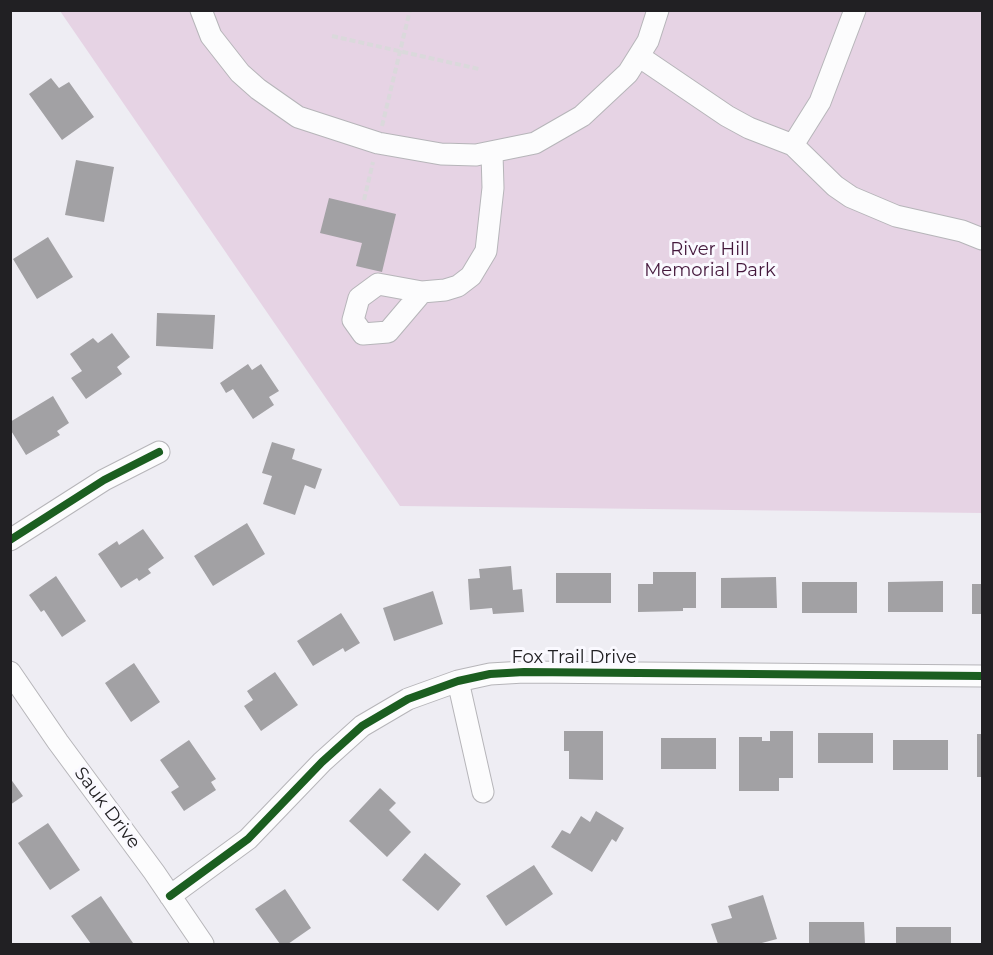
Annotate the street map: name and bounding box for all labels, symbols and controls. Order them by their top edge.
park label: River Hill Memorial Park [644,239,776,282]
street label: Fox Trail Drive [511,647,637,669]
street label: Sauk Drive [69,763,145,853]

